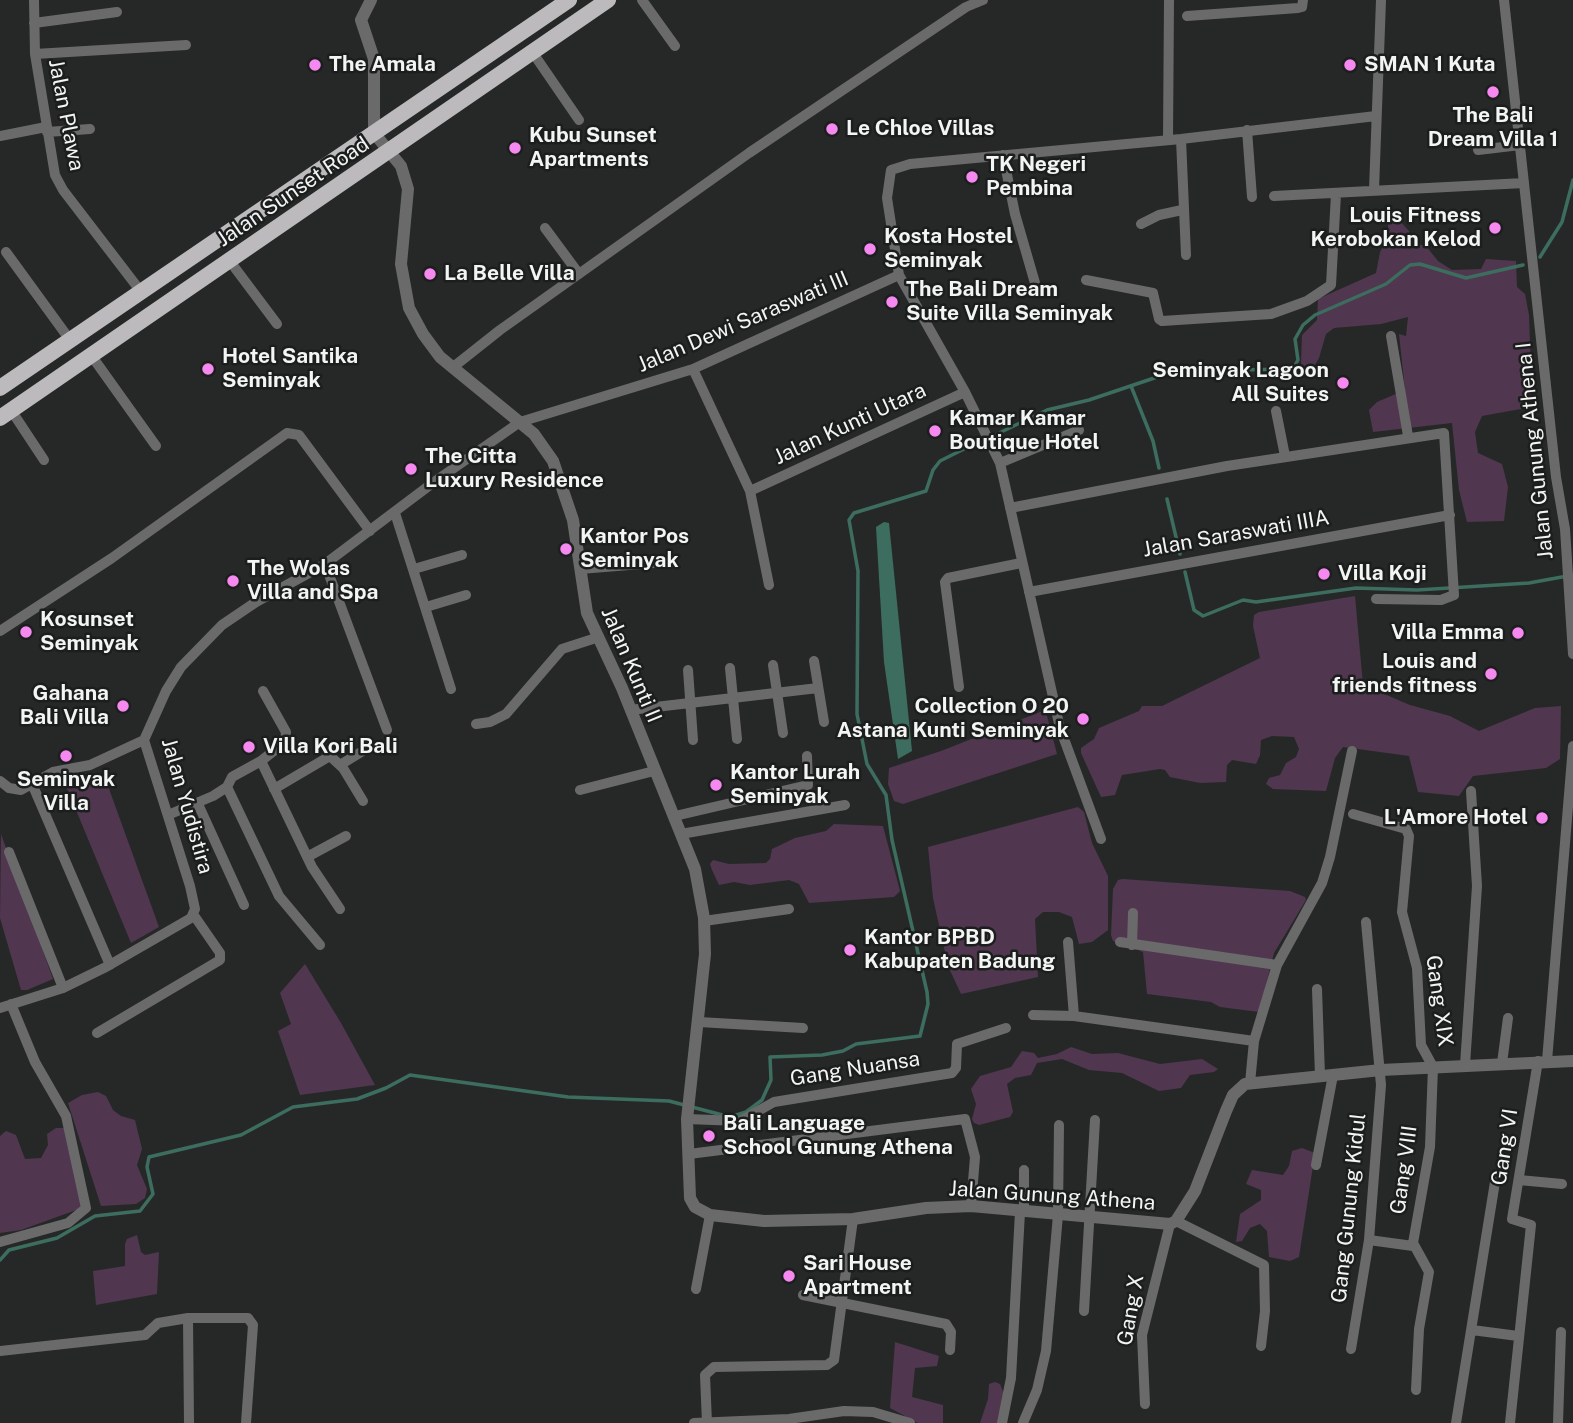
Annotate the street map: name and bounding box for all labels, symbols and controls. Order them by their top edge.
place label: The Amala [329,52,436,78]
place label: SMAN 1 Kuta [1364,52,1495,78]
street label: Jalan Plawa [43,57,89,173]
marker: The Amala [307,57,323,73]
marker: SMAN 1 Kuta [1342,57,1358,73]
marker: The Bali Dream Villa 1 [1485,84,1501,100]
place label: The Bali Dream Villa 1 [1428,103,1558,153]
place label: Le Chloe Villas [846,116,994,142]
marker: Le Chloe Villas [824,121,840,137]
place label: Kubu Sunset Apartments [529,123,657,173]
street label: Jalan Sunset Road [212,132,374,252]
marker: Kubu Sunset Apartments [507,140,523,156]
place label: TK Negeri Pembina [986,152,1086,202]
marker: TK Negeri Pembina [964,169,980,185]
place label: Louis Fitness Kerobokan Kelod [1310,203,1481,253]
marker: Louis Fitness Kerobokan Kelod [1487,220,1503,236]
place label: Kosta Hostel Seminyak [884,224,1013,274]
marker: Kosta Hostel Seminyak [862,241,878,257]
place label: La Belle Villa [444,261,575,287]
marker: La Belle Villa [422,266,438,282]
street label: Jalan Dewi Saraswati III [634,266,852,378]
place label: The Bali Dream Suite Villa Seminyak [906,277,1113,327]
marker: The Bali Dream Suite Villa Seminyak [884,294,900,310]
street label: Jalan Gunung Athena I [1511,341,1559,561]
place label: Hotel Santika Seminyak [222,344,358,394]
place label: Seminyak Lagoon All Suites [1152,358,1329,408]
marker: Hotel Santika Seminyak [200,361,216,377]
marker: Seminyak Lagoon All Suites [1335,375,1351,391]
street label: Jalan Kunti Utara [770,378,930,470]
place label: Kamar Kamar Boutique Hotel [949,406,1099,456]
marker: Kamar Kamar Boutique Hotel [927,423,943,439]
place label: The Citta Luxury Residence [425,444,604,494]
marker: The Citta Luxury Residence [403,461,419,477]
street label: Jalan Saraswati IIIA [1141,505,1331,563]
place label: Kantor Pos Seminyak [580,524,689,574]
marker: Kantor Pos Seminyak [558,541,574,557]
place label: The Wolas Villa and Spa [247,556,378,606]
place label: Villa Koji [1338,561,1427,587]
marker: Villa Koji [1316,566,1332,582]
marker: The Wolas Villa and Spa [225,573,241,589]
street label: Jalan Kunti II [595,604,667,726]
place label: Kosunset Seminyak [40,607,139,657]
place label: Villa Emma [1391,620,1504,646]
marker: Kosunset Seminyak [18,624,34,640]
marker: Villa Emma [1510,625,1526,641]
place label: Louis and friends fitness [1332,649,1477,699]
marker: Louis and friends fitness [1483,666,1499,682]
place label: Gahana Bali Villa [20,681,109,731]
place label: Collection O 20 Astana Kunti Seminyak [837,694,1069,744]
marker: Gahana Bali Villa [115,698,131,714]
marker: Collection O 20 Astana Kunti Seminyak [1075,711,1091,727]
place label: Villa Kori Bali [263,734,398,760]
street label: Jalan Yudistira [156,735,218,877]
marker: Villa Kori Bali [241,739,257,755]
marker: Seminyak Villa [58,748,74,764]
place label: Kantor Lurah Seminyak [730,760,860,810]
place label: Seminyak Villa [17,767,115,817]
marker: Kantor Lurah Seminyak [708,777,724,793]
place label: L'Amore Hotel [1384,805,1528,831]
marker: L'Amore Hotel [1534,810,1550,826]
place label: Kantor BPBD Kabupaten Badung [864,925,1055,975]
marker: Kantor BPBD Kabupaten Badung [842,942,858,958]
street label: Gang XIX [1420,954,1458,1048]
street label: Gang Nuansa [788,1046,922,1092]
street label: Gang VI [1487,1107,1523,1187]
place label: Bali Language School Gunung Athena [723,1111,953,1161]
street label: Gang Gunung Kidul [1327,1112,1371,1304]
street label: Gang VIII [1385,1124,1423,1216]
marker: Bali Language School Gunung Athena [701,1128,717,1144]
street label: Jalan Gunung Athena [948,1176,1156,1216]
place label: Sari House Apartment [803,1251,912,1301]
marker: Sari House Apartment [781,1268,797,1284]
street label: Gang X [1112,1272,1150,1348]

